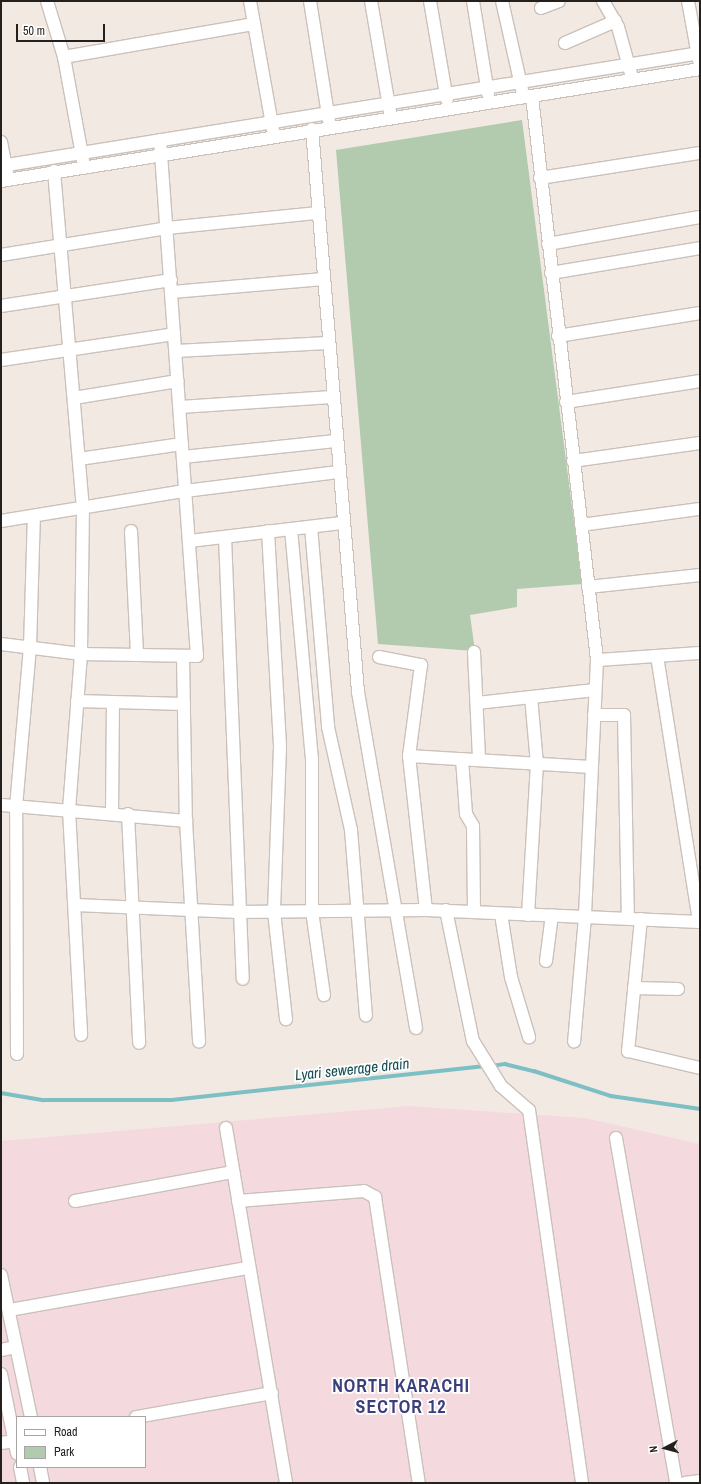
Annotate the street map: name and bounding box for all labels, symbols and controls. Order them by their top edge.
scale bar [18,16,107,42]
text: 50 m [23,23,45,39]
water label: Lyari sewerage drain [294,1054,410,1084]
district label: NORTH KARACHI SECTOR 12 [332,1376,470,1418]
legend [16,1416,146,1468]
text: Road [54,1424,78,1440]
north arrow [645,1428,685,1468]
text: Park [54,1444,74,1460]
text: N [646,1445,660,1453]

